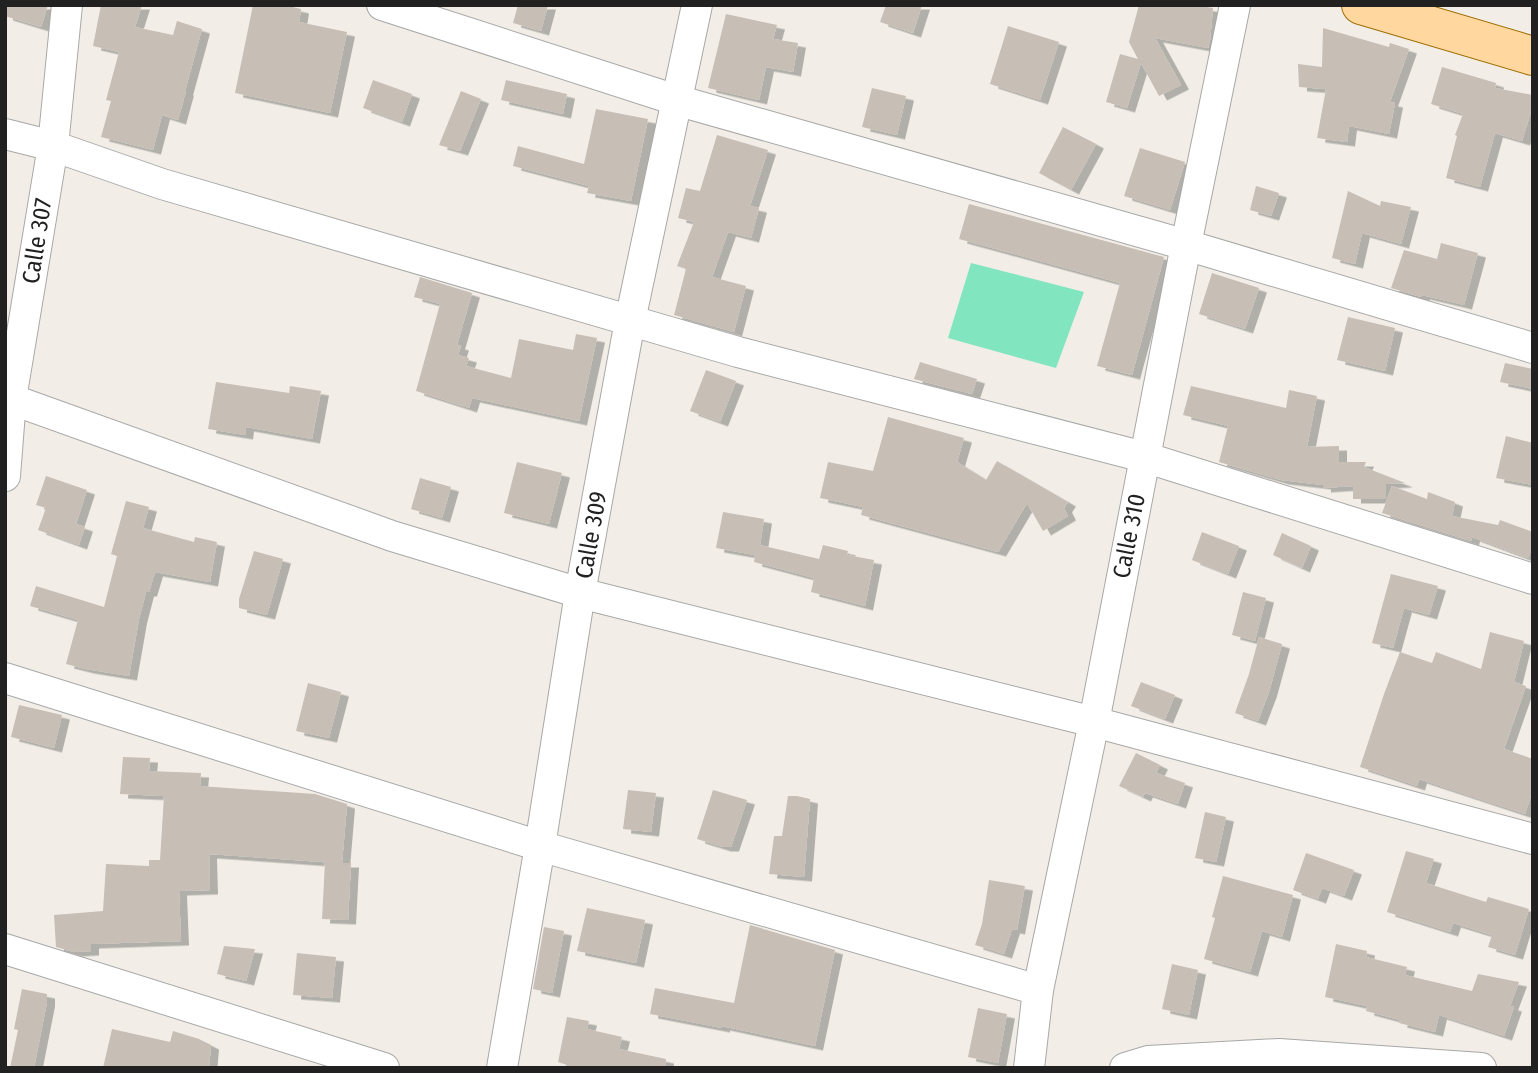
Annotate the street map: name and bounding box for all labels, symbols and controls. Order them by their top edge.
street label: Calle 307 [16,196,58,286]
street label: Calle 309 [570,489,612,581]
street label: Calle 310 [1107,491,1151,581]

